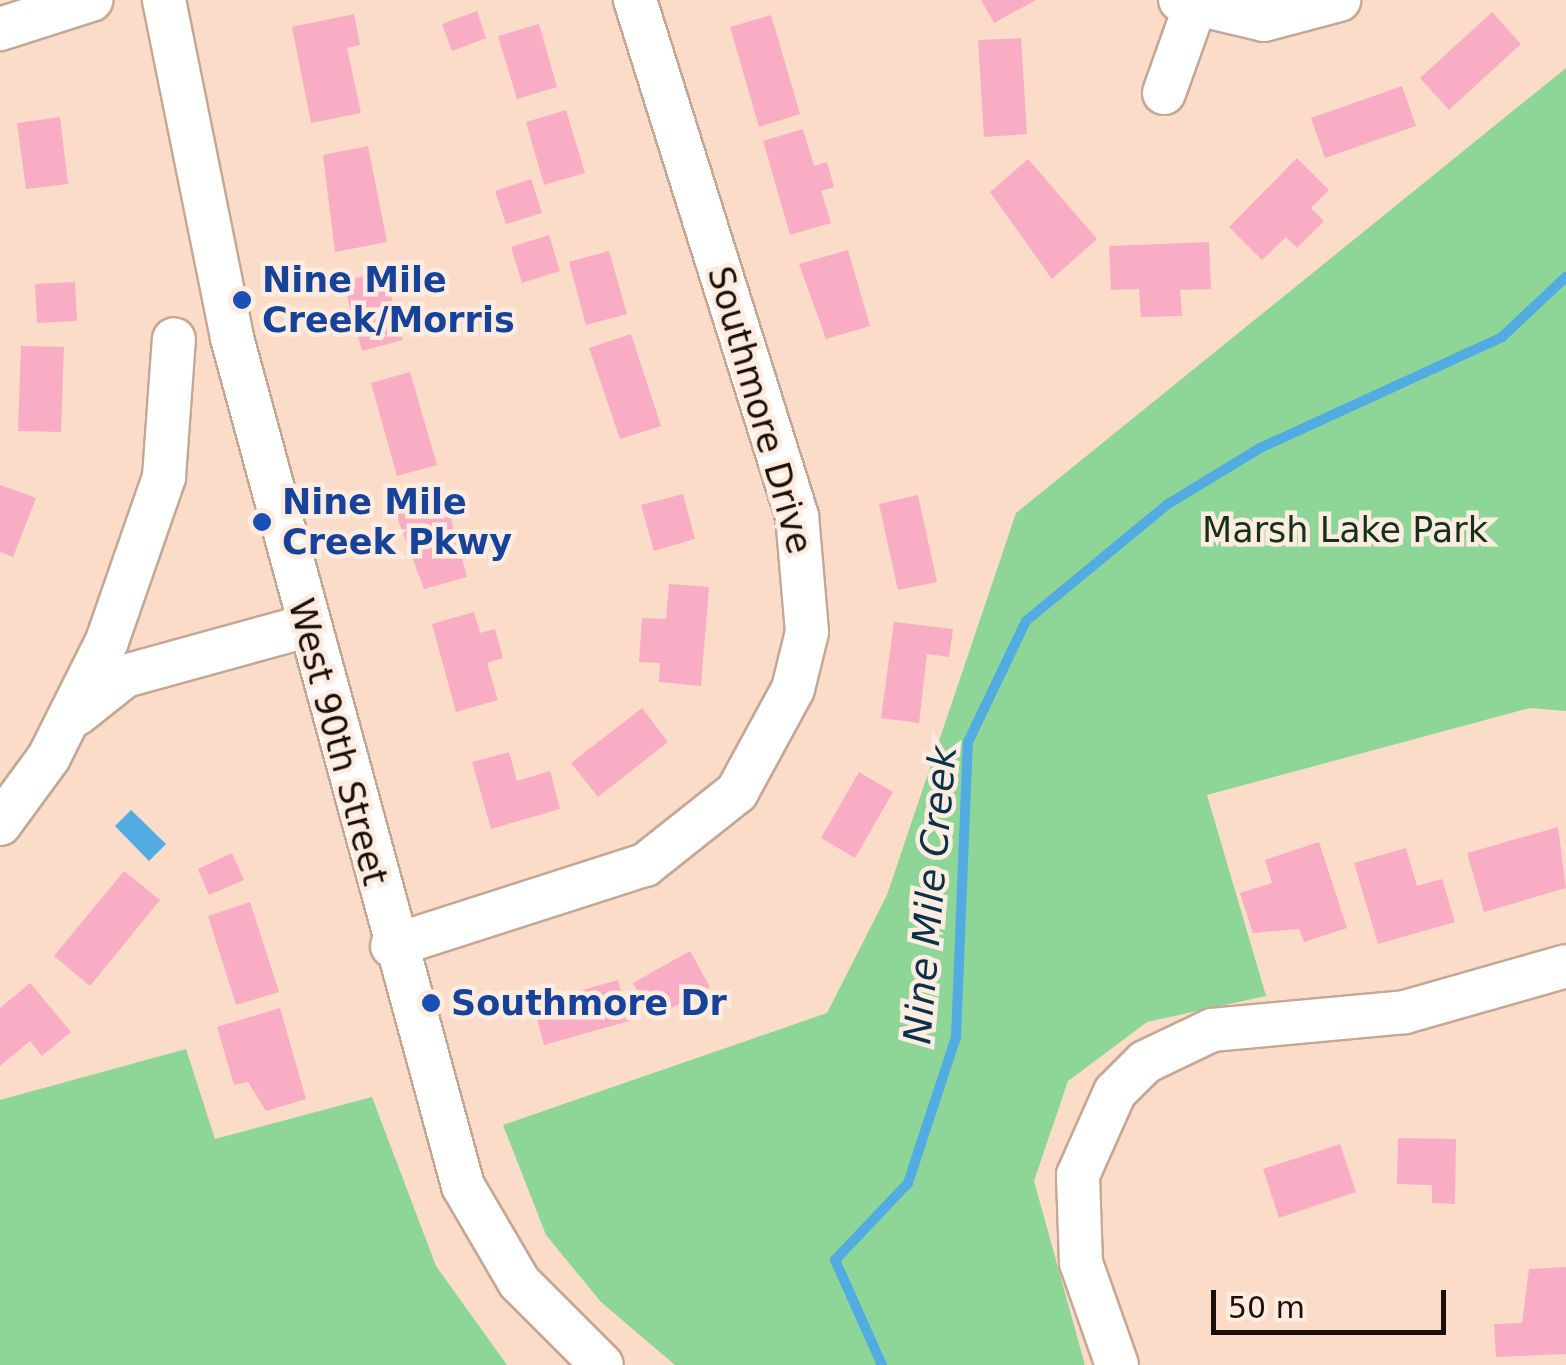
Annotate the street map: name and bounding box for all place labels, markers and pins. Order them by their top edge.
place label: Nine Mile Creek/Morris [262,259,515,341]
marker: Nine Mile Creek/Morris [231,289,253,311]
place label: Nine Mile Creek Pkwy [282,481,512,563]
marker: Nine Mile Creek Pkwy [251,511,273,533]
place label: Southmore Dr [451,982,727,1024]
marker: Southmore Dr [420,992,442,1014]

